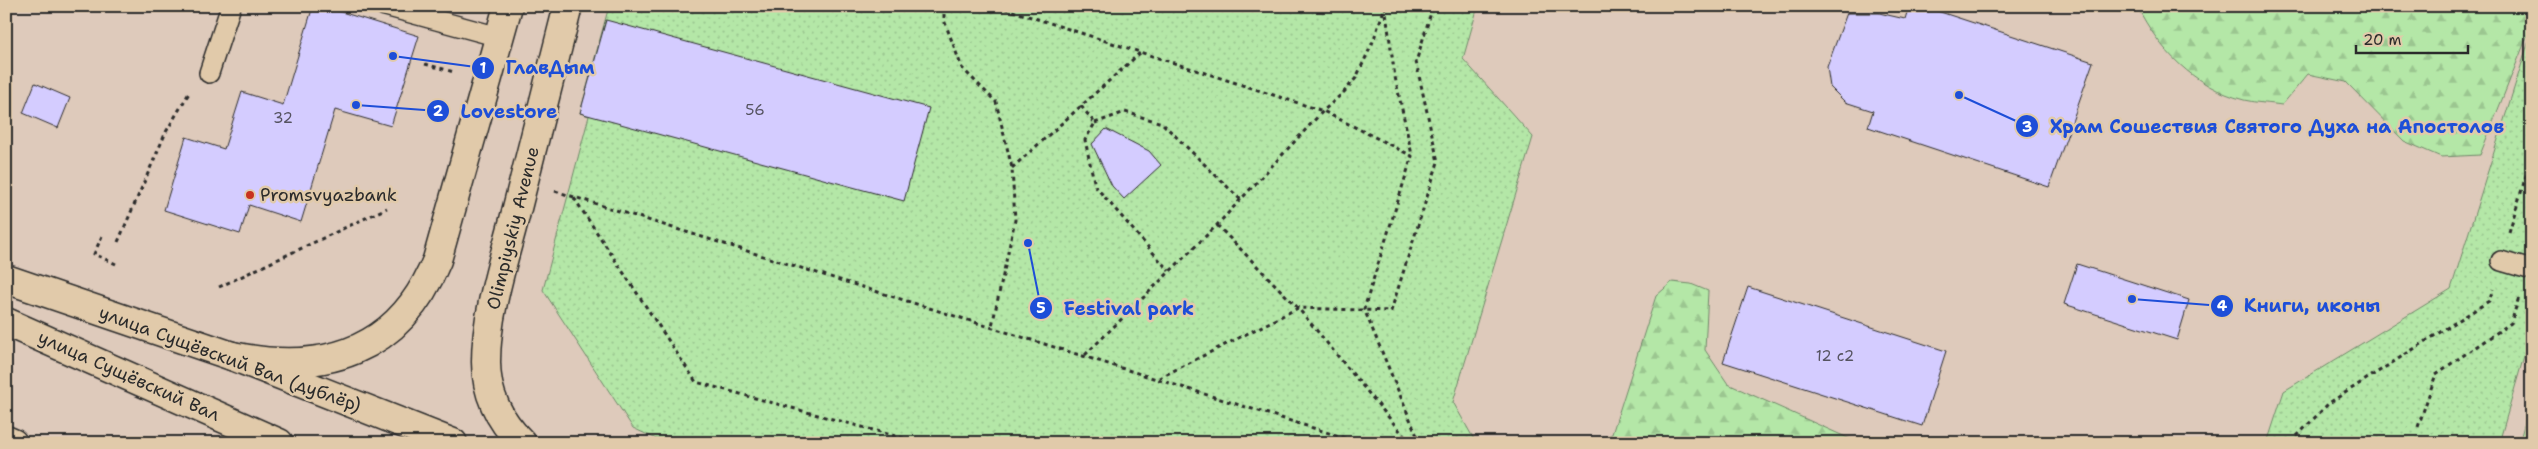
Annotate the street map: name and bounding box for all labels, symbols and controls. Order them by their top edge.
scale bar [2356,22,2468,54]
text: 20 m [2363,30,2402,50]
callout: ГлавДым [470,51,605,85]
text: ГлавДым [505,55,595,80]
text: 1 [480,58,487,78]
callout: Lovestore [425,94,567,128]
text: Lovestore [461,99,557,124]
house number: 56 [745,100,765,120]
text: 2 [433,101,444,121]
house number: 32 [273,108,293,128]
callout: Храм Сошествия Святого Духа на Апостолов [2015,109,2514,143]
text: Храм Сошествия Святого Духа на Апостолов [2050,114,2504,139]
text: 3 [2022,117,2032,137]
street label: Olimpiyskiy Avenue [481,144,545,312]
place label: Promsvyazbank [260,183,397,207]
marker: Promsvyazbank [244,189,256,201]
callout: Книги, иконы [2209,289,2391,323]
callout: Festival park [1028,291,1204,325]
text: Книги, иконы [2244,293,2380,318]
text: Festival park [1064,296,1194,321]
text: 4 [2217,296,2228,316]
text: 5 [1036,298,1046,318]
street label: улица Сущёвский Вал (дублёр) [96,301,364,417]
street label: улица Сущёвский Вал [35,326,223,426]
house number: 12 с2 [1816,346,1854,366]

